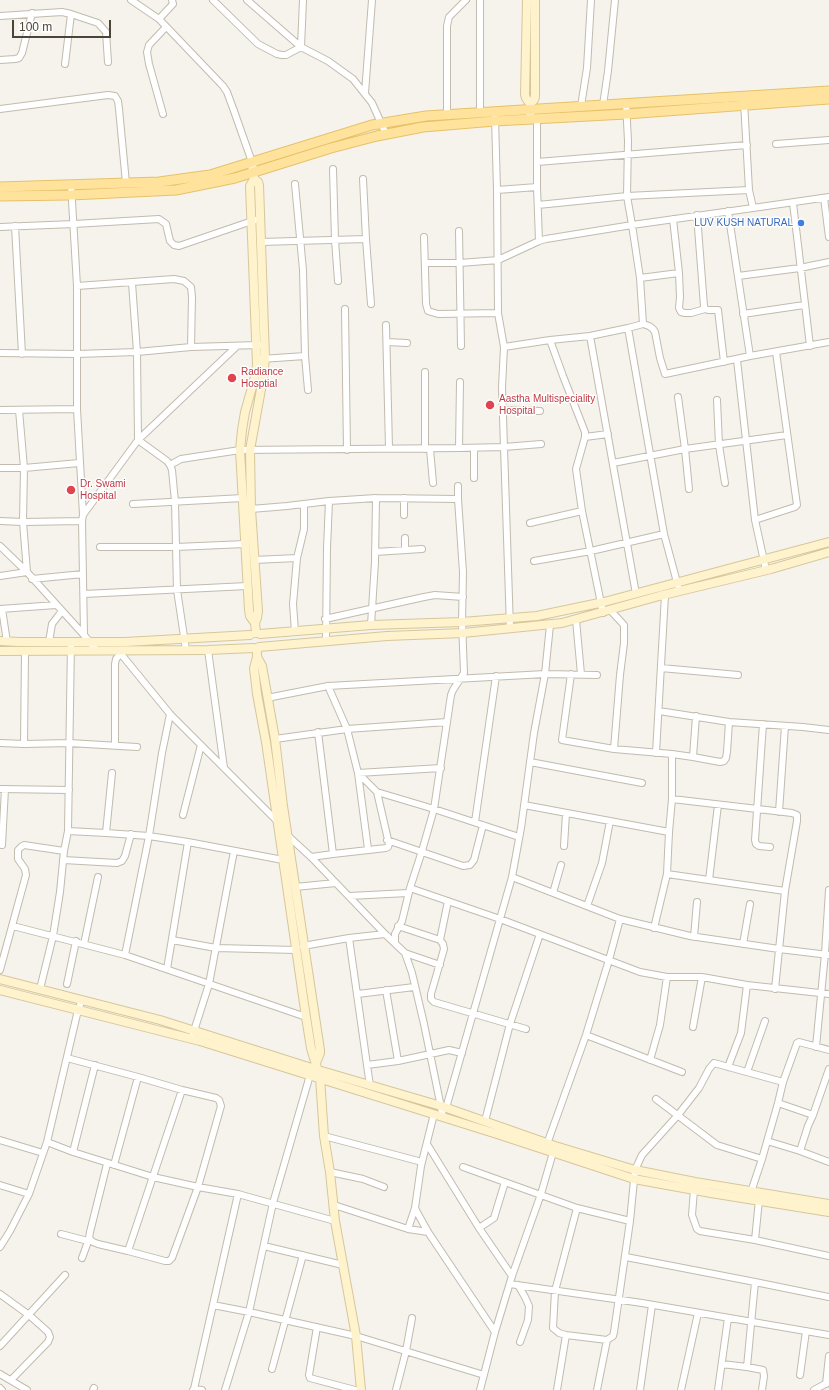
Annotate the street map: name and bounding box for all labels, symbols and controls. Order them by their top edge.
scale bar [14,12,113,38]
text: 100 m [19,20,52,34]
place label: LUV KUSH NATURAL [694,217,793,229]
marker: LUV KUSH NATURAL [796,218,806,228]
place label: Radiance Hosptial [241,366,283,390]
marker: Radiance Hosptial [226,372,238,384]
place label: Aastha Multispeciality Hospital [499,393,595,416]
marker: Aastha Multispeciality Hospital [484,399,496,411]
place label: Dr. Swami Hospital [80,478,126,502]
marker: Dr. Swami Hospital [65,484,77,496]

